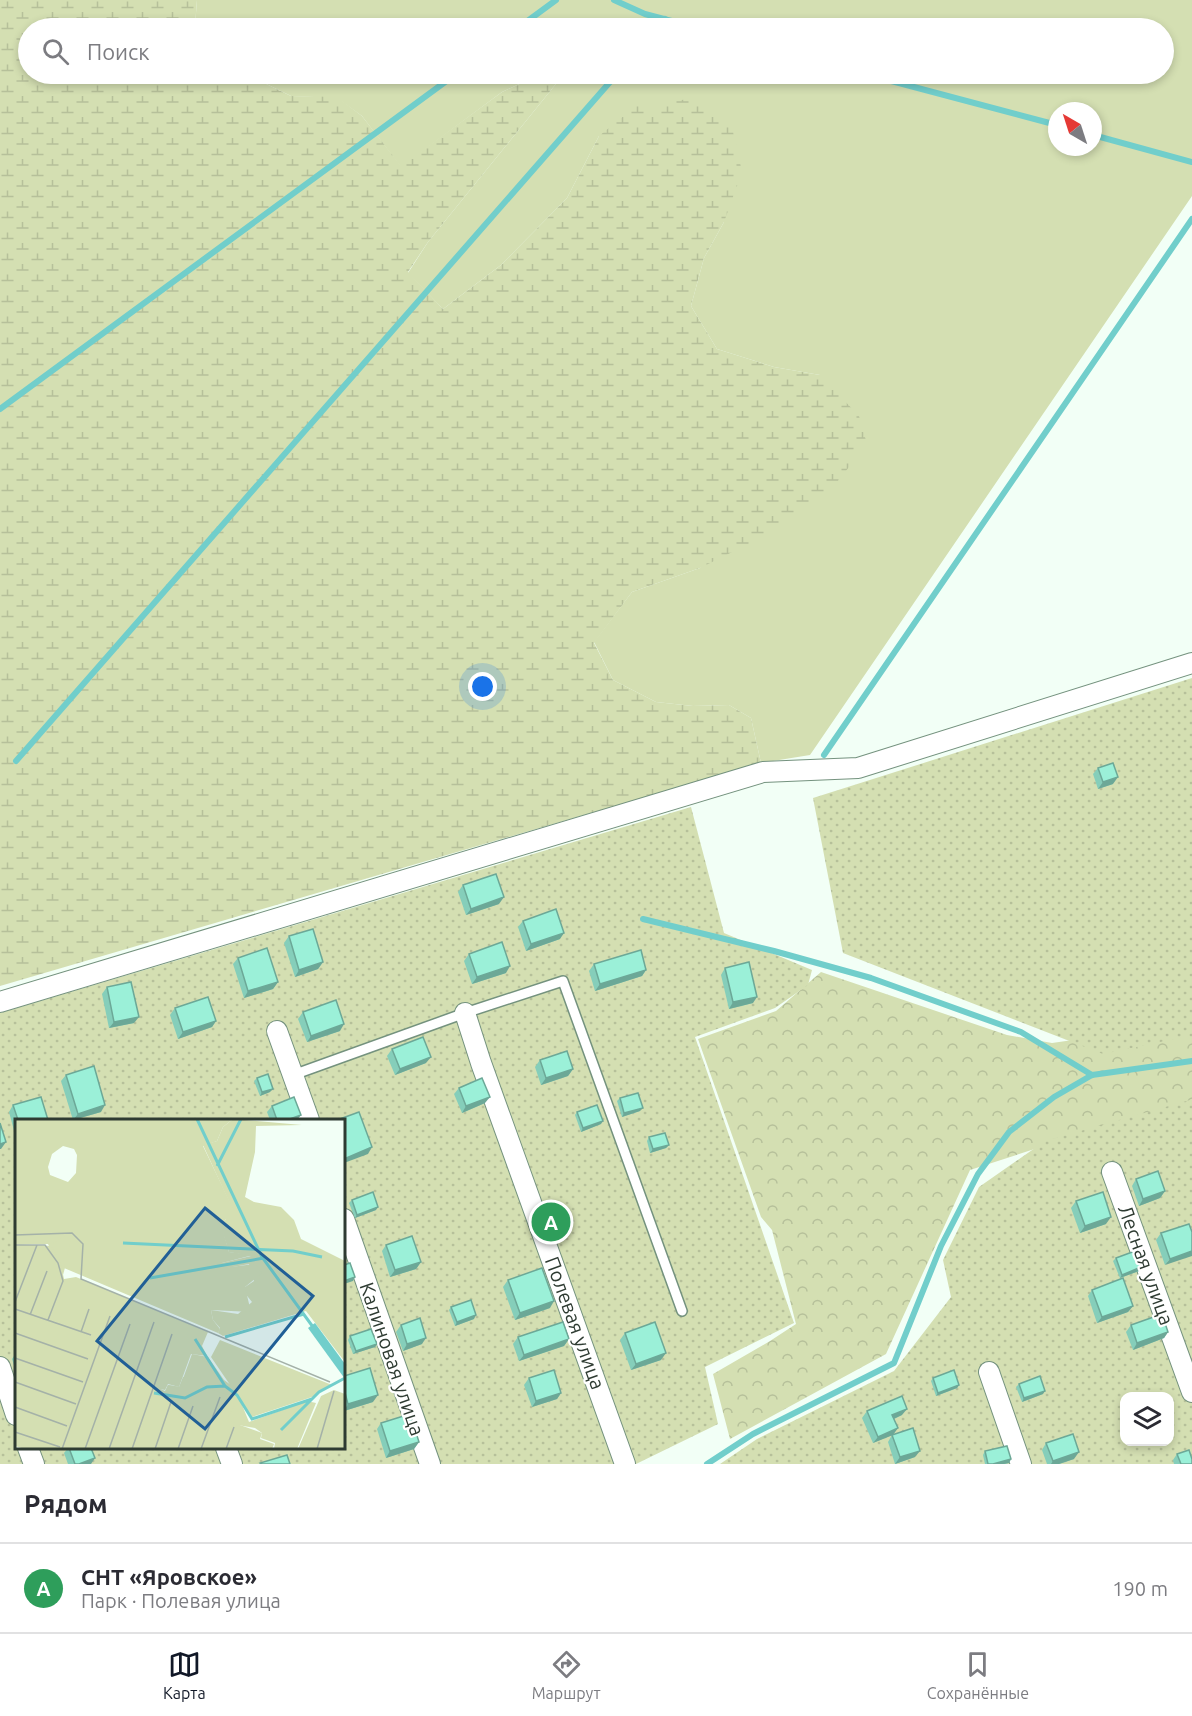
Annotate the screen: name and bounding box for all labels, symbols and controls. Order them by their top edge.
search box [18,18,1174,84]
icon: search [39,35,72,68]
text: Поиск [87,39,150,64]
north arrow [1048,102,1102,156]
your location [468,672,497,701]
inset map [15,1119,345,1449]
pin: A [532,1200,570,1244]
street label: Лесная улица [1114,1202,1179,1328]
street label: Полевая улица [541,1253,610,1392]
street label: Калиновая улица [355,1279,430,1439]
map controls [1120,1392,1174,1446]
button: layers [1120,1392,1174,1446]
text: Рядом [24,1489,108,1518]
text: СНТ «Яровское» [81,1564,257,1589]
text: A [36,1577,51,1600]
text: 190 m [1112,1577,1168,1600]
text: Парк · Полевая улица [81,1589,281,1612]
tab: Карта [163,1648,206,1702]
tab: Маршрут [532,1648,601,1702]
tab: Сохранённые [927,1648,1029,1702]

